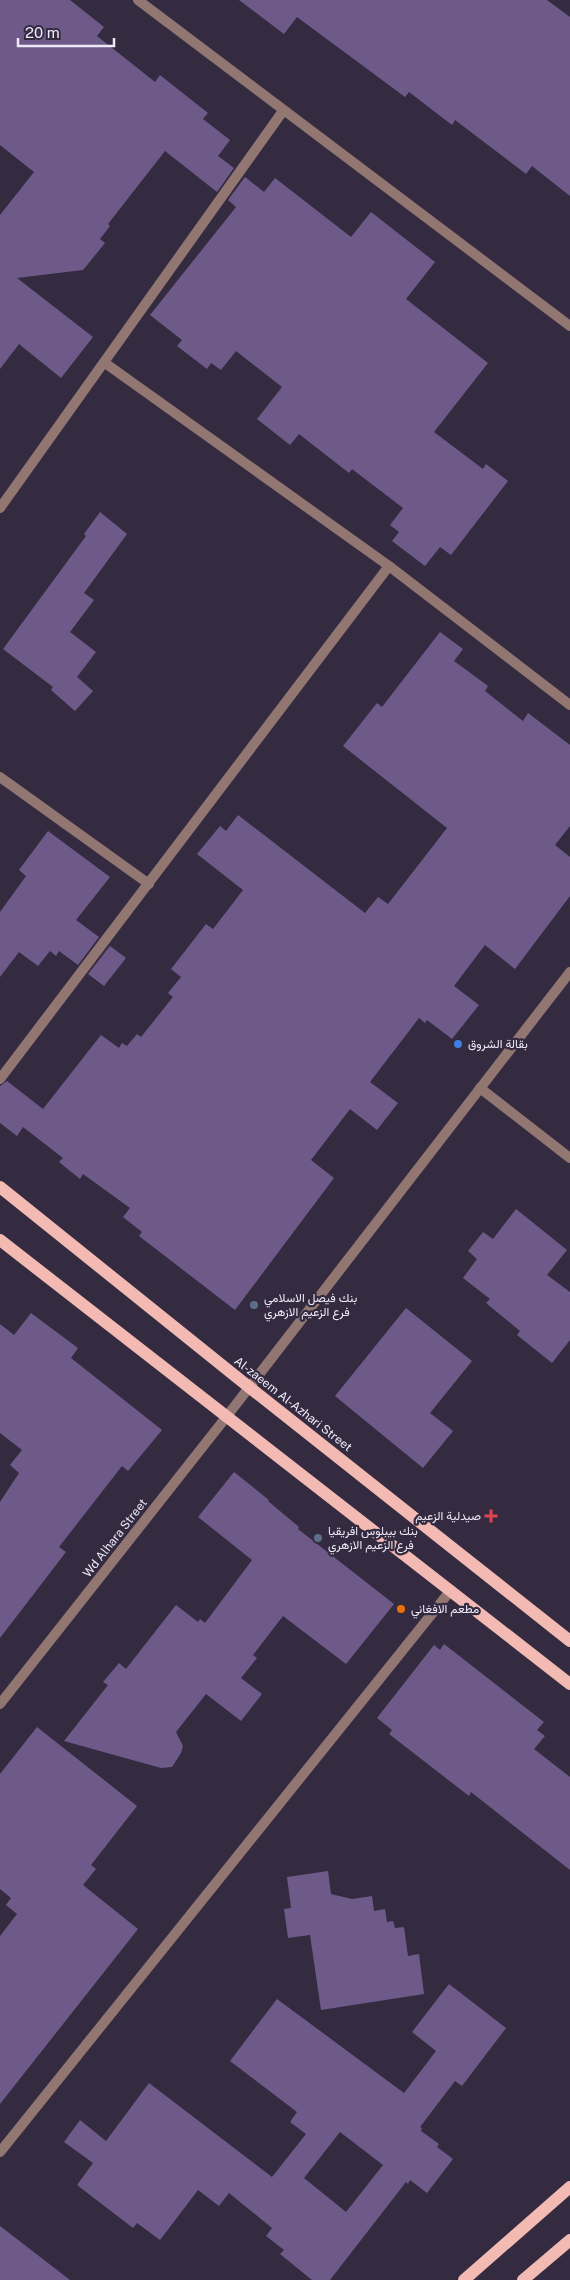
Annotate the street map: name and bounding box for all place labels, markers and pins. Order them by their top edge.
place label: بقالة الشروق [468,1037,528,1052]
marker: بقالة الشروق [452,1038,464,1050]
place label: بنك فيصل الاسلامي فرع الزعيم الازهري [264,1291,357,1322]
marker: بنك فيصل الاسلامي فرع الزعيم الازهري [248,1299,260,1311]
place label: صيدلية الزعيم [415,1509,481,1524]
marker: صيدلية الزعيم [485,1510,497,1522]
place label: بنك بيبلوس افريقيا فرع الزعيم الازهري [328,1524,418,1555]
marker: بنك بيبلوس افريقيا فرع الزعيم الازهري [312,1532,324,1544]
place label: مطعم الافغاني [411,1602,479,1619]
marker: مطعم الافغاني [395,1603,407,1615]

